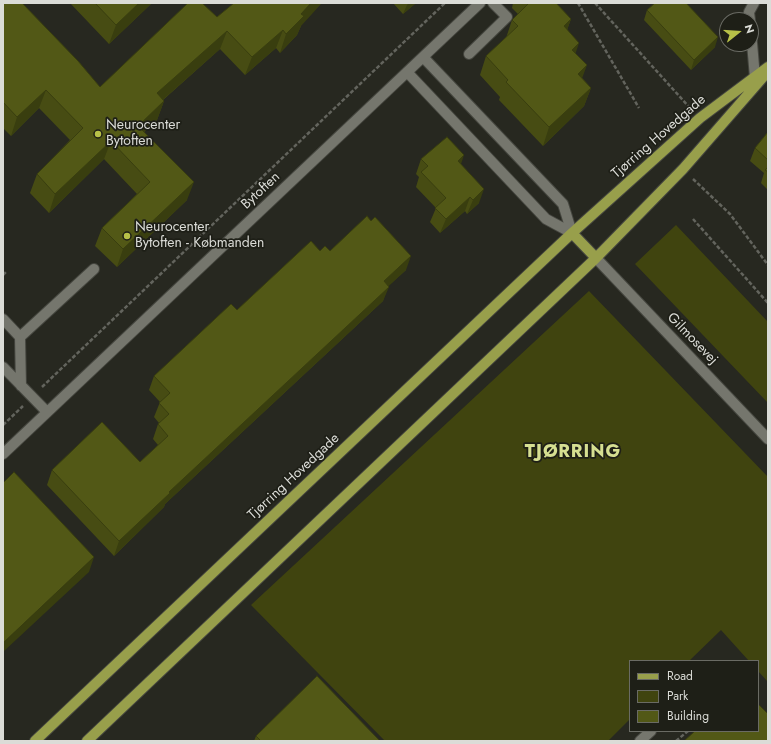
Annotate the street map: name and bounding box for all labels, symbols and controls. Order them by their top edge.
north arrow [719,12,759,52]
text: N [741,22,758,35]
street label: Tjørring Hovedgade [609,92,709,182]
place label: Neurocenter Bytoften [106,118,180,150]
marker: Neurocenter Bytoften [93,129,103,139]
street label: Bytoften [238,169,284,213]
place label: Neurocenter Bytoften - Købmanden [135,220,264,252]
marker: Neurocenter Bytoften - Købmanden [122,231,132,241]
street label: Gilmosevej [663,310,721,368]
street label: Tjørring Hovedgade [245,430,343,524]
district label: TJØRRING [525,442,621,464]
legend [629,660,759,732]
text: Road [667,667,693,685]
text: Park [667,687,688,705]
text: Building [667,707,709,725]

